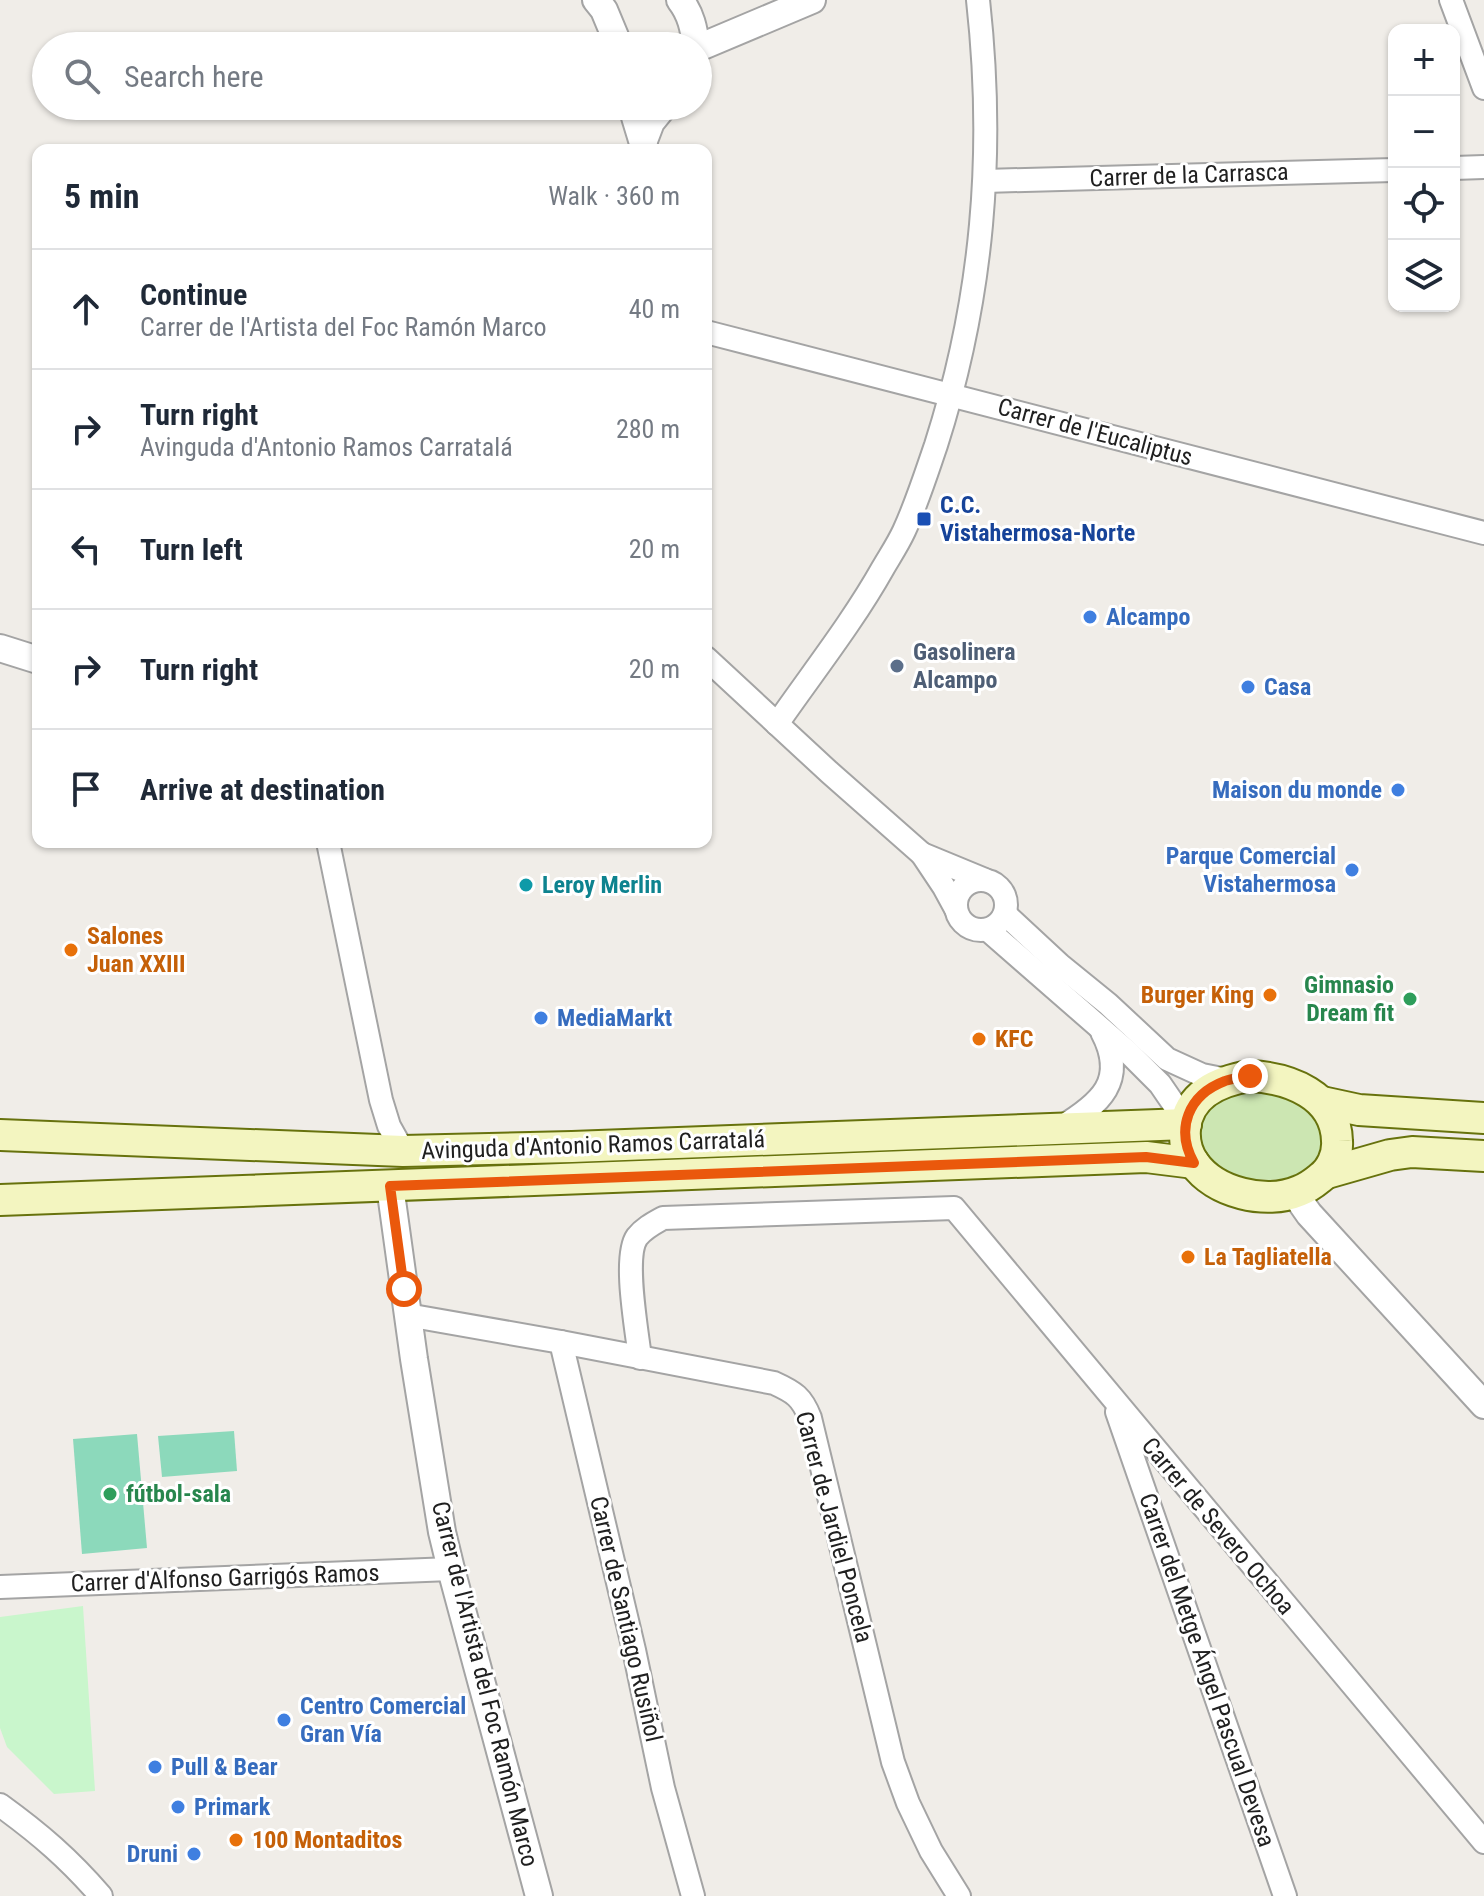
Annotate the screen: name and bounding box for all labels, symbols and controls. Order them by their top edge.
map controls [1388,24,1460,312]
button: + [1388,24,1460,96]
search box [32,32,712,120]
icon: search [60,54,104,98]
text: Search here [124,59,264,94]
button: − [1388,96,1460,168]
street label: Carrer de la Carrasca [1089,158,1289,192]
button: locate [1388,168,1460,240]
text: 5 min [64,176,140,216]
text: Walk · 360 m [548,181,680,211]
button: layers [1388,240,1460,312]
text: Continue [140,277,247,312]
icon: ahead [64,287,108,331]
text: 40 m [629,294,680,324]
text: Carrer de l'Artista del Foc Ramón Marco [140,312,547,342]
street label: Carrer de l'Eucaliptus [995,393,1195,471]
text: Turn right [140,397,258,432]
icon: right [64,407,108,451]
text: 280 m [616,414,680,444]
text: Avinguda d'Antonio Ramos Carratalá [140,432,513,462]
place label: C.C. Vistahermosa-Norte [940,491,1135,547]
marker: C.C. Vistahermosa-Norte [915,510,933,528]
icon: left [64,527,108,571]
text: Turn left [140,532,243,567]
text: 20 m [629,534,680,564]
place label: Alcampo [1106,603,1190,631]
marker: Alcampo [1081,608,1099,626]
place label: Gasolinera Alcampo [913,638,1016,694]
icon: right [64,647,108,691]
text: Turn right [140,652,258,687]
text: 20 m [629,654,680,684]
marker: Gasolinera Alcampo [888,657,906,675]
place label: Casa [1264,673,1311,701]
marker: Casa [1239,678,1257,696]
icon: arrive [64,767,108,811]
text: Arrive at destination [140,772,385,807]
place label: Maison du monde [1212,776,1382,804]
marker: Maison du monde [1389,781,1407,799]
place label: Parque Comercial Vistahermosa [1166,842,1336,898]
marker: Parque Comercial Vistahermosa [1343,861,1361,879]
place label: Leroy Merlin [542,871,662,899]
marker: Leroy Merlin [517,876,535,894]
place label: Salones Juan XXIII [87,922,186,978]
marker: Salones Juan XXIII [62,941,80,959]
place label: Gimnasio Dream fit [1304,971,1394,1027]
place label: Burger King [1141,981,1254,1009]
marker: Burger King [1261,986,1279,1004]
marker: Gimnasio Dream fit [1401,990,1419,1008]
place label: MediaMarkt [557,1004,672,1032]
marker: MediaMarkt [532,1009,550,1027]
place label: KFC [995,1025,1033,1053]
marker: KFC [970,1030,988,1048]
route end [1232,1058,1268,1094]
street label: Avinguda d'Antonio Ramos Carratalá [421,1125,765,1165]
place label: La Tagliatella [1204,1243,1332,1271]
marker: La Tagliatella [1179,1248,1197,1266]
route start [386,1271,422,1307]
street label: Carrer de Jardiel Poncela [790,1408,878,1646]
street label: Carrer de Severo Ochoa [1136,1432,1300,1620]
place label: fútbol-sala [126,1480,231,1508]
marker: fútbol-sala [101,1485,119,1503]
street label: Carrer del Metge Ángel Pascual Devesa [1133,1490,1281,1850]
street label: Carrer de Santiago Rusiñol [584,1493,668,1745]
street label: Carrer de l'Artista del Foc Ramón Marco [426,1499,544,1869]
street label: Carrer d'Alfonso Garrigós Ramos [70,1559,380,1597]
place label: Centro Comercial Gran Vía [300,1692,466,1748]
marker: Centro Comercial Gran Vía [275,1711,293,1729]
place label: Pull & Bear [171,1753,278,1781]
marker: Pull & Bear [146,1758,164,1776]
place label: Primark [194,1793,271,1821]
marker: Primark [169,1798,187,1816]
place label: 100 Montaditos [252,1826,402,1854]
marker: 100 Montaditos [227,1831,245,1849]
place label: Druni [127,1840,178,1868]
marker: Druni [185,1845,203,1863]

